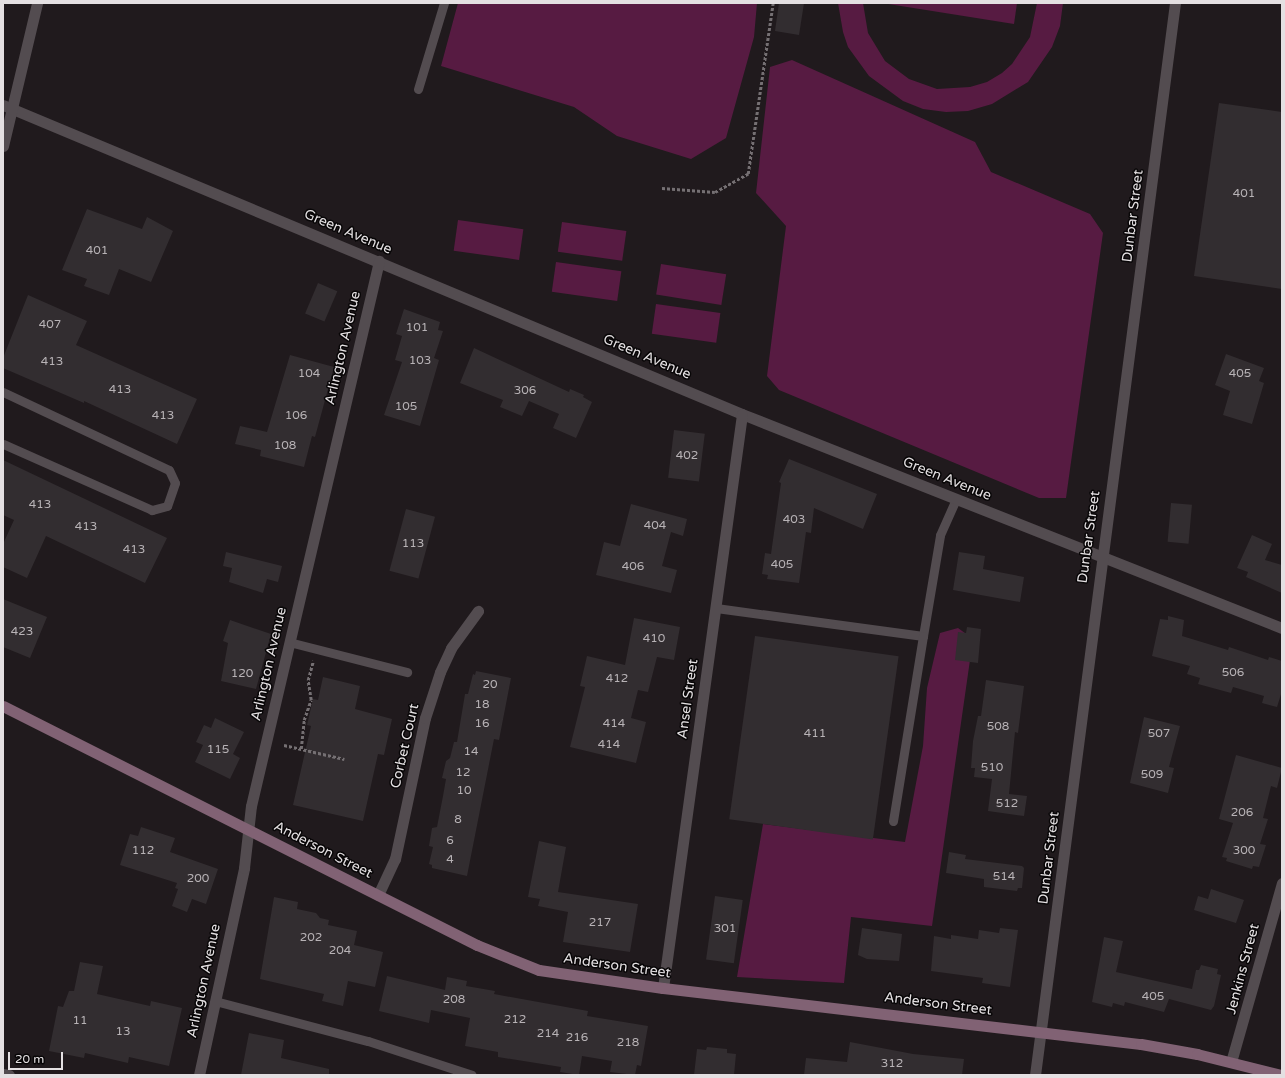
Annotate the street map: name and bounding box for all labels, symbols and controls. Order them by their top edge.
street label: Dunbar Street [1119,169,1147,263]
house number: 401 [1233,187,1255,201]
street label: Green Avenue [302,206,394,258]
house number: 401 [86,244,108,258]
street label: Arlington Avenue [322,290,364,406]
house number: 407 [39,318,61,332]
house number: 101 [406,321,428,335]
street label: Green Avenue [601,331,693,383]
house number: 103 [409,354,431,368]
house number: 413 [41,355,63,369]
house number: 104 [298,367,320,381]
house number: 405 [1229,367,1251,381]
house number: 413 [109,383,131,397]
house number: 306 [514,384,536,398]
house number: 105 [395,400,417,414]
house number: 413 [152,409,174,423]
house number: 106 [285,409,307,423]
house number: 108 [274,439,296,453]
house number: 402 [676,449,698,463]
street label: Green Avenue [900,454,994,504]
street label: Dunbar Street [1074,490,1104,584]
house number: 413 [29,498,51,512]
house number: 403 [783,513,805,527]
house number: 404 [644,519,666,533]
house number: 413 [75,520,97,534]
house number: 113 [402,537,424,551]
house number: 413 [123,543,145,557]
house number: 405 [771,558,793,572]
house number: 406 [622,560,644,574]
street label: Arlington Avenue [248,606,290,722]
house number: 423 [11,625,33,639]
house number: 410 [643,632,665,646]
street label: Ansel Street [674,658,702,740]
house number: 506 [1222,666,1244,680]
house number: 120 [231,667,253,681]
house number: 412 [606,672,628,686]
house number: 20 [482,678,498,692]
house number: 18 [474,698,490,712]
street label: Corbet Court [387,702,423,790]
house number: 16 [474,717,490,731]
house number: 414 [603,717,625,731]
house number: 508 [987,720,1009,734]
house number: 411 [804,727,826,741]
house number: 507 [1148,727,1170,741]
house number: 414 [598,738,620,752]
house number: 115 [207,743,229,757]
house number: 14 [463,745,479,759]
house number: 510 [981,761,1003,775]
house number: 12 [455,766,471,780]
house number: 509 [1141,768,1163,782]
house number: 10 [456,784,472,798]
house number: 512 [996,797,1018,811]
house number: 206 [1231,806,1253,820]
street label: Dunbar Street [1035,811,1063,905]
house number: 8 [454,813,462,827]
street label: Anderson Street [271,818,375,882]
house number: 6 [446,834,454,848]
house number: 112 [132,844,154,858]
house number: 300 [1233,844,1255,858]
house number: 4 [446,853,454,867]
house number: 514 [993,870,1015,884]
house number: 200 [187,872,209,886]
house number: 217 [589,916,611,930]
street label: Arlington Avenue [184,922,224,1040]
house number: 301 [714,922,736,936]
street label: Jenkins Street [1223,922,1263,1016]
house number: 202 [300,931,322,945]
house number: 204 [329,944,351,958]
street label: Anderson Street [562,950,672,982]
street label: Anderson Street [883,989,993,1019]
house number: 405 [1142,990,1164,1004]
house number: 208 [443,993,465,1007]
house number: 212 [504,1013,526,1027]
house number: 11 [72,1014,88,1028]
house number: 13 [115,1025,131,1039]
house number: 214 [537,1027,559,1041]
house number: 216 [566,1031,588,1045]
house number: 218 [617,1036,639,1050]
scale bar [10,1044,65,1070]
text: 20 m [15,1052,44,1066]
house number: 312 [881,1057,903,1071]

